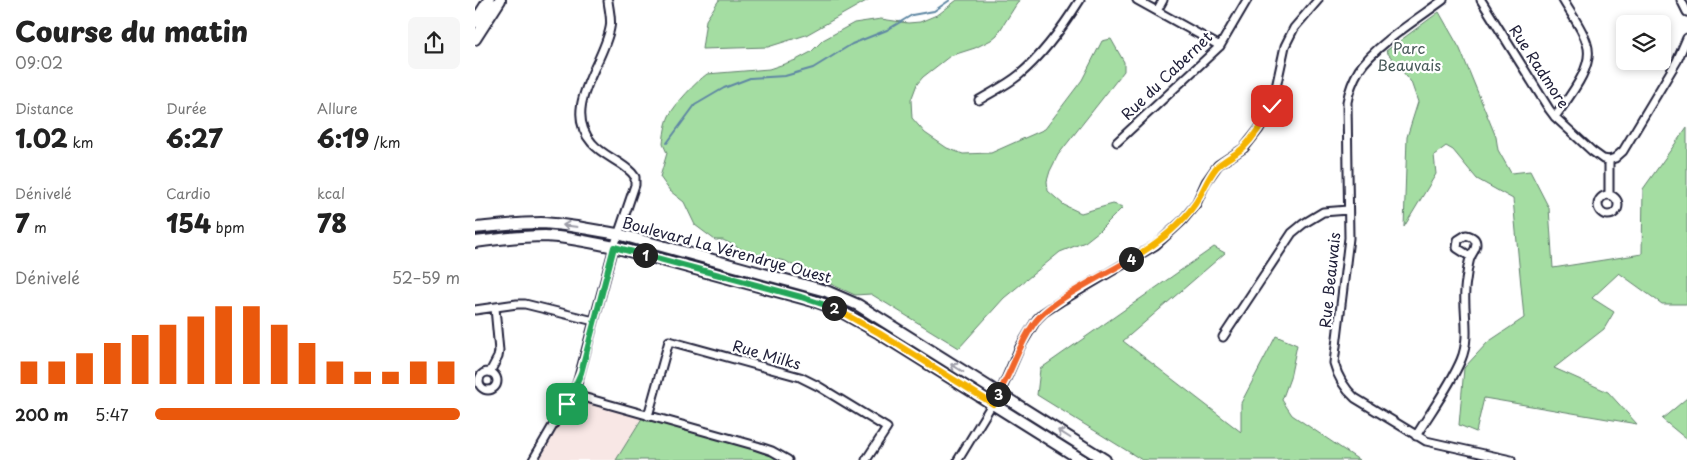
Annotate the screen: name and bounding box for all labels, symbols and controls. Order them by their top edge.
text: Course du matin [15,9,248,52]
map controls [1616,15,1671,70]
button: layers [1616,15,1671,70]
button: share [408,17,460,69]
street label: Rue Radmore [1504,20,1576,112]
street label: Rue du Cabernet [1115,25,1217,125]
park label: Parc Beauvais [1377,36,1441,76]
text: 09:02 [15,50,63,74]
pin [1251,85,1293,127]
icon: check [1258,92,1286,120]
text: Distance [15,98,74,119]
text: Durée [166,98,207,119]
text: Allure [317,98,358,119]
text: 1.02 [15,119,68,157]
text: 6:27 [166,119,223,157]
text: 6:19 [317,119,369,157]
text: km [68,132,93,153]
text: /km [369,132,401,153]
text: Dénivelé [15,183,72,204]
text: Cardio [166,183,211,204]
text: kcal [317,183,345,204]
text: 7 [15,204,29,242]
text: 154 [166,204,211,242]
text: 78 [317,204,347,242]
street label: Boulevard La Vérendrye Ouest [620,210,834,288]
text: m [29,217,47,238]
text: bpm [211,217,245,238]
one-way arrow [562,221,578,231]
street label: Rue Beauvais [1313,231,1345,329]
pin: 1 [633,242,657,268]
text: 1 [642,245,649,266]
pin: 4 [1119,246,1143,272]
text: 4 [1127,249,1136,270]
text: Dénivelé [15,265,80,289]
text: 52–59 m [392,265,460,289]
pin: 2 [821,296,847,320]
text: 2 [830,298,839,319]
street label: Rue Milks [730,333,804,375]
one-way arrow [951,362,965,372]
pin: 3 [985,382,1011,406]
pin [546,383,588,425]
text: 3 [994,384,1003,405]
icon: arrive [553,390,581,418]
text: 200 m [15,402,69,426]
text: 5:47 [95,402,129,426]
one-way arrow [1057,429,1071,440]

